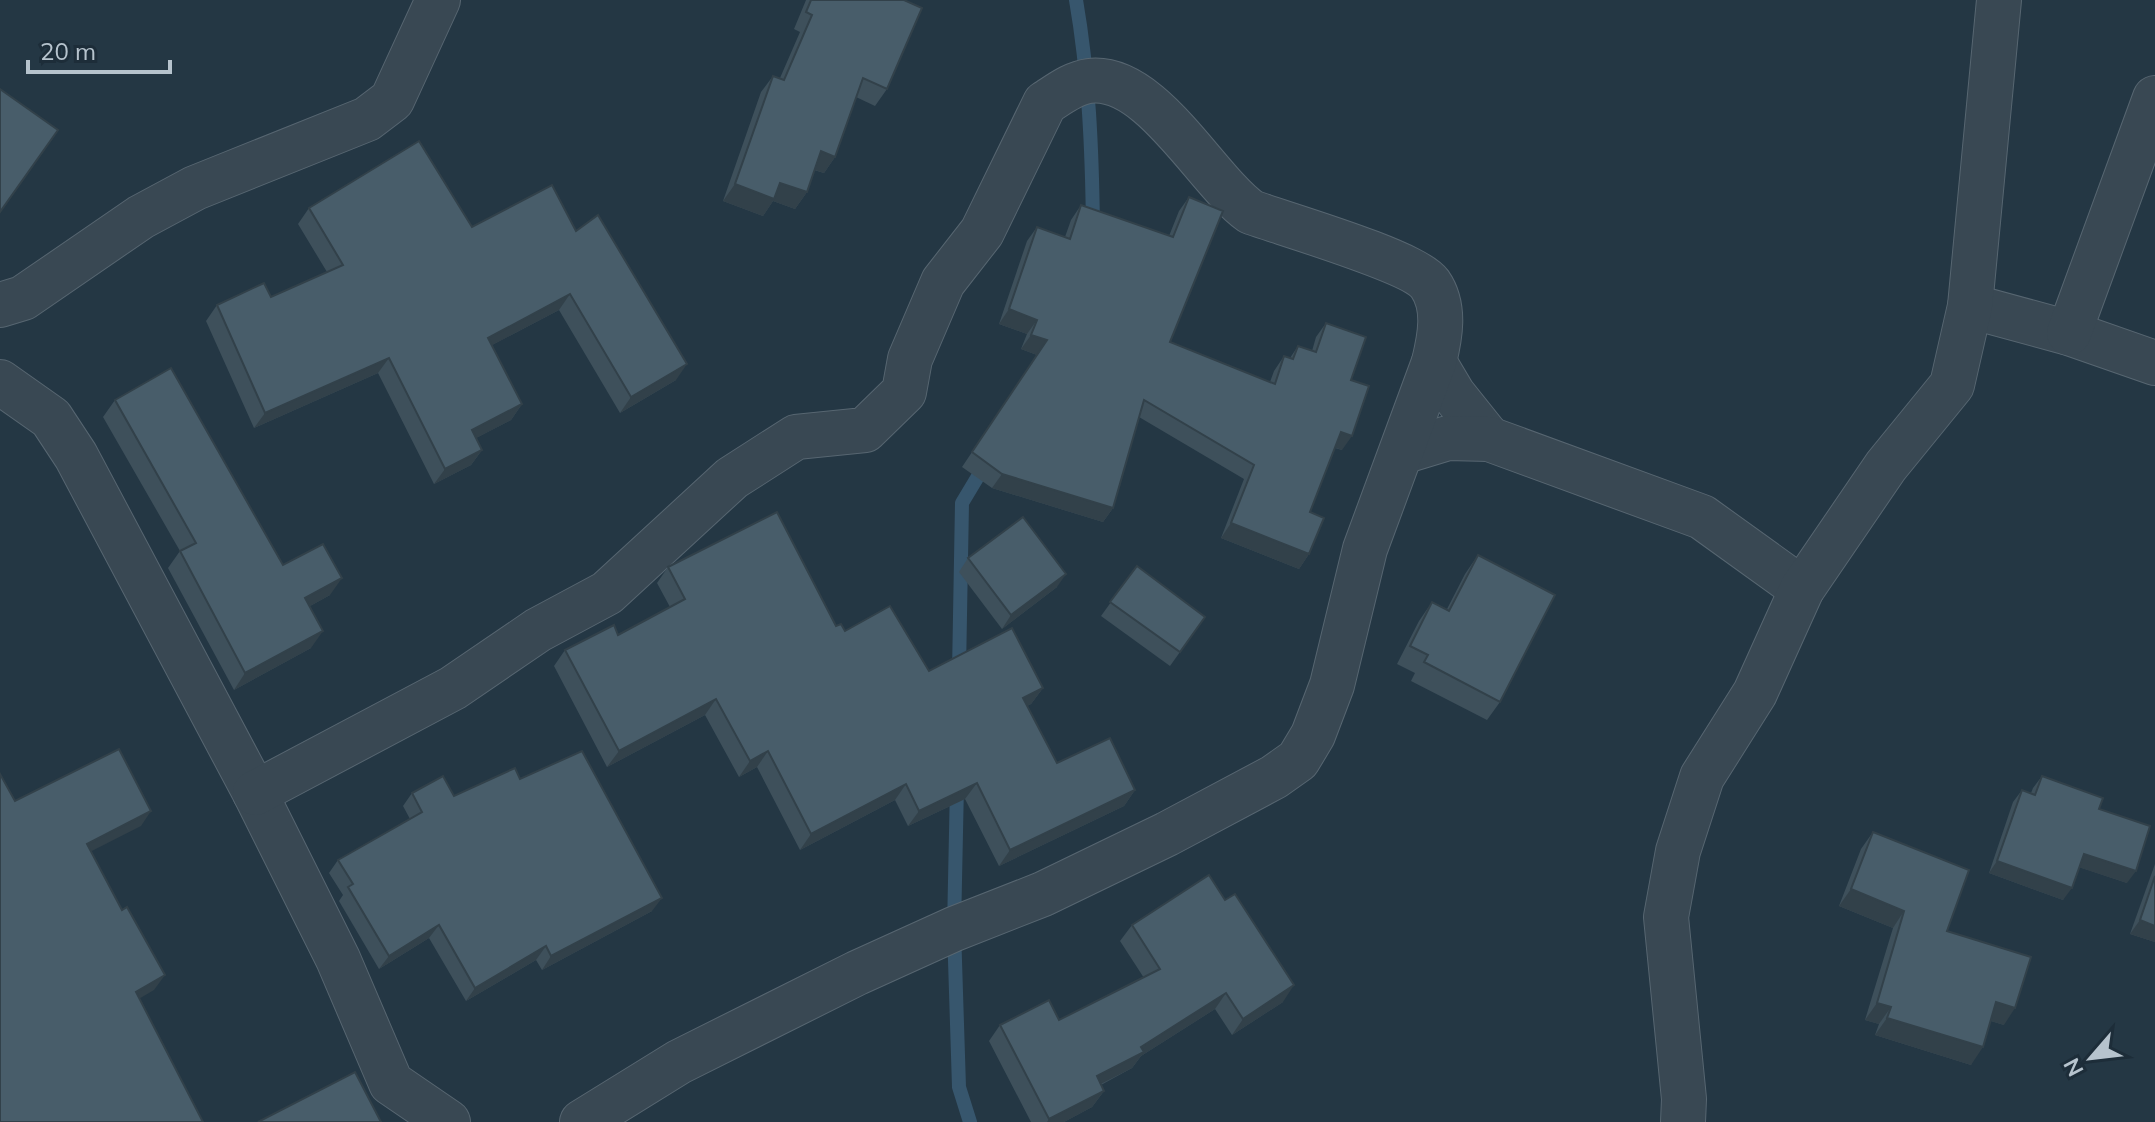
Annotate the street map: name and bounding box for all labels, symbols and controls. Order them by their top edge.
scale bar [28,24,170,74]
text: 20 m [40,36,96,66]
north arrow [2051,1018,2131,1098]
text: N [2057,1053,2090,1081]

